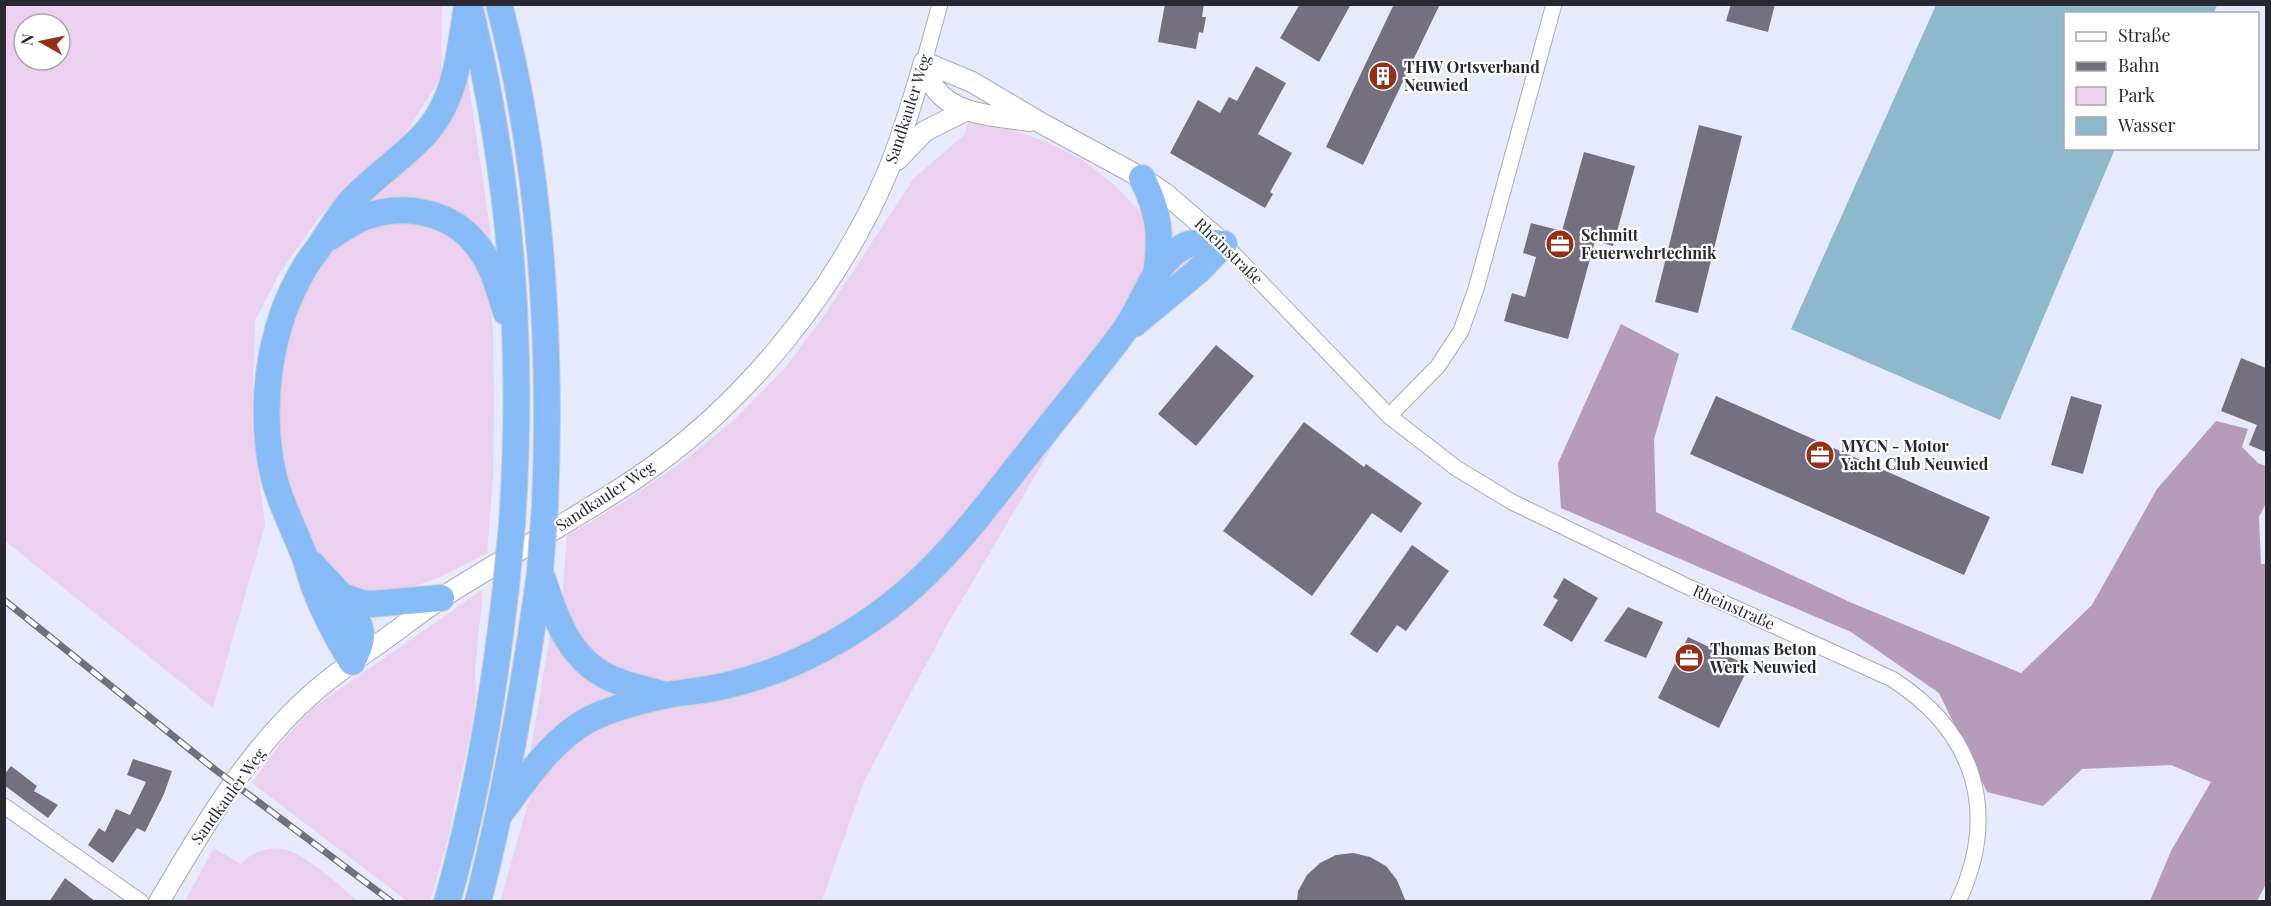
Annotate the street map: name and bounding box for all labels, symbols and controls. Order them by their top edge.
north arrow [12,12,72,72]
legend [2064,12,2259,150]
text: Straße [2118,23,2171,47]
text: N [15,32,38,47]
street label: Sandkauler Weg [880,51,935,166]
text: Bahn [2118,53,2160,77]
place label: THW Ortsverband Neuwied [1404,56,1540,95]
building icon: THW Ortsverband Neuwied [1367,60,1399,92]
text: Park [2118,83,2155,107]
text: Wasser [2117,113,2176,137]
street label: Rheinstraße [1191,213,1268,289]
place label: Schmitt Feuerwehrtechnik [1581,224,1717,263]
office icon: Schmitt Feuerwehrtechnik [1544,228,1576,260]
place label: MYCN - Motor Yacht Club Neuwied [1840,435,1989,474]
office icon: MYCN - Motor Yacht Club Neuwied [1804,439,1836,471]
street label: Sandkauler Weg [551,455,659,535]
street label: Rheinstraße [1690,579,1778,634]
place label: Thomas Beton Werk Neuwied [1709,638,1817,677]
office icon: Thomas Beton Werk Neuwied [1673,642,1705,674]
street label: Sandkauler Weg [186,743,270,848]

